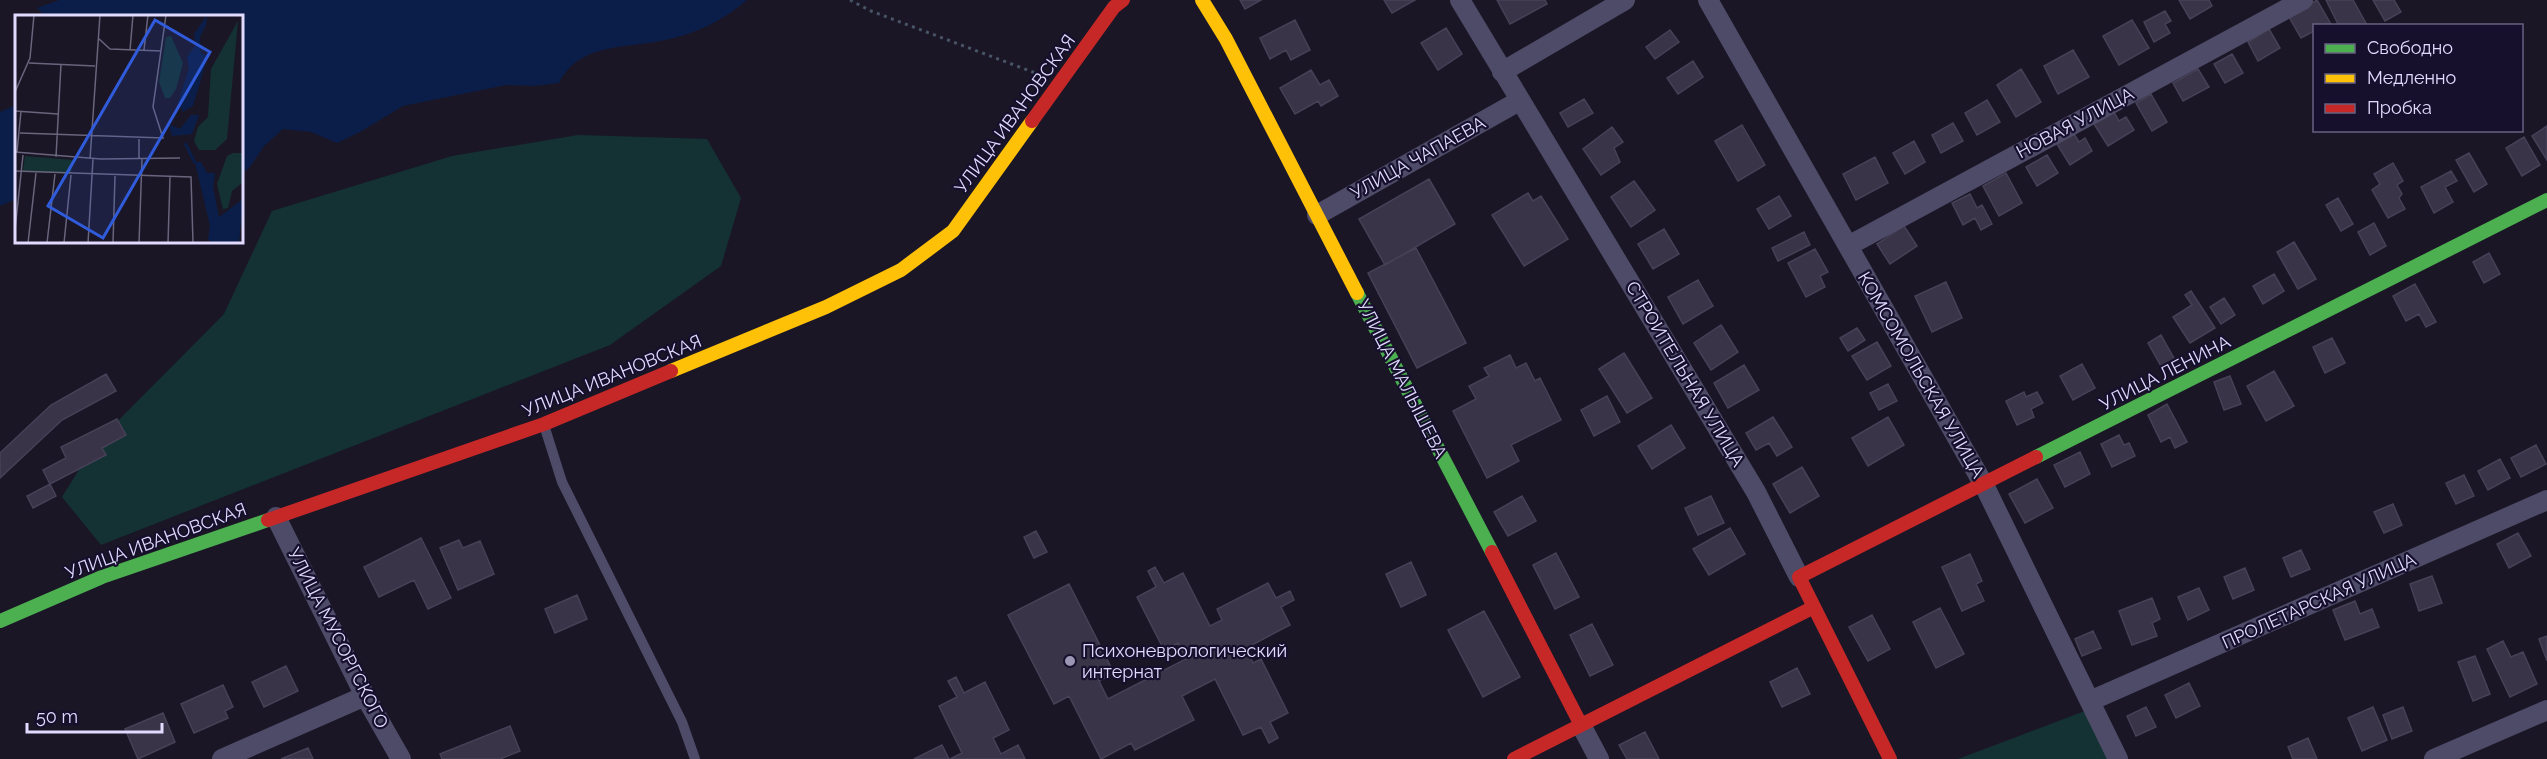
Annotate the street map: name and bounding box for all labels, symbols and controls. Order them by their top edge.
inset map [15,15,243,243]
legend [2313,24,2523,132]
street label: УЛИЦА ИВАНОВСКАЯ [950,30,1079,197]
text: Свободно [2367,37,2453,58]
text: Медленно [2367,67,2456,88]
street label: НОВАЯ УЛИЦА [2012,83,2137,162]
text: Пробка [2367,97,2432,118]
street label: УЛИЦА ЧАПАЕВА [1347,112,1489,203]
street label: КОМСОМОЛЬСКАЯ УЛИЦА [1854,268,1989,481]
street label: СТРОИТЕЛЬНАЯ УЛИЦА [1622,277,1749,470]
street label: УЛИЦА МАЛЫШЕВА [1353,296,1452,462]
street label: УЛИЦА ИВАНОВСКАЯ [519,330,704,421]
street label: УЛИЦА ЛЕНИНА [2096,331,2234,415]
street label: УЛИЦА ИВАНОВСКАЯ [62,498,249,583]
street label: УЛИЦА МУСОРГСКОГО [284,544,393,732]
street label: ПРОЛЕТАРСКАЯ УЛИЦА [2219,548,2419,653]
place label: Психоневрологический интернат [1082,640,1287,682]
marker: Психоневрологический интернат [1063,654,1077,668]
scale bar [27,696,162,734]
text: 50 m [36,706,78,727]

